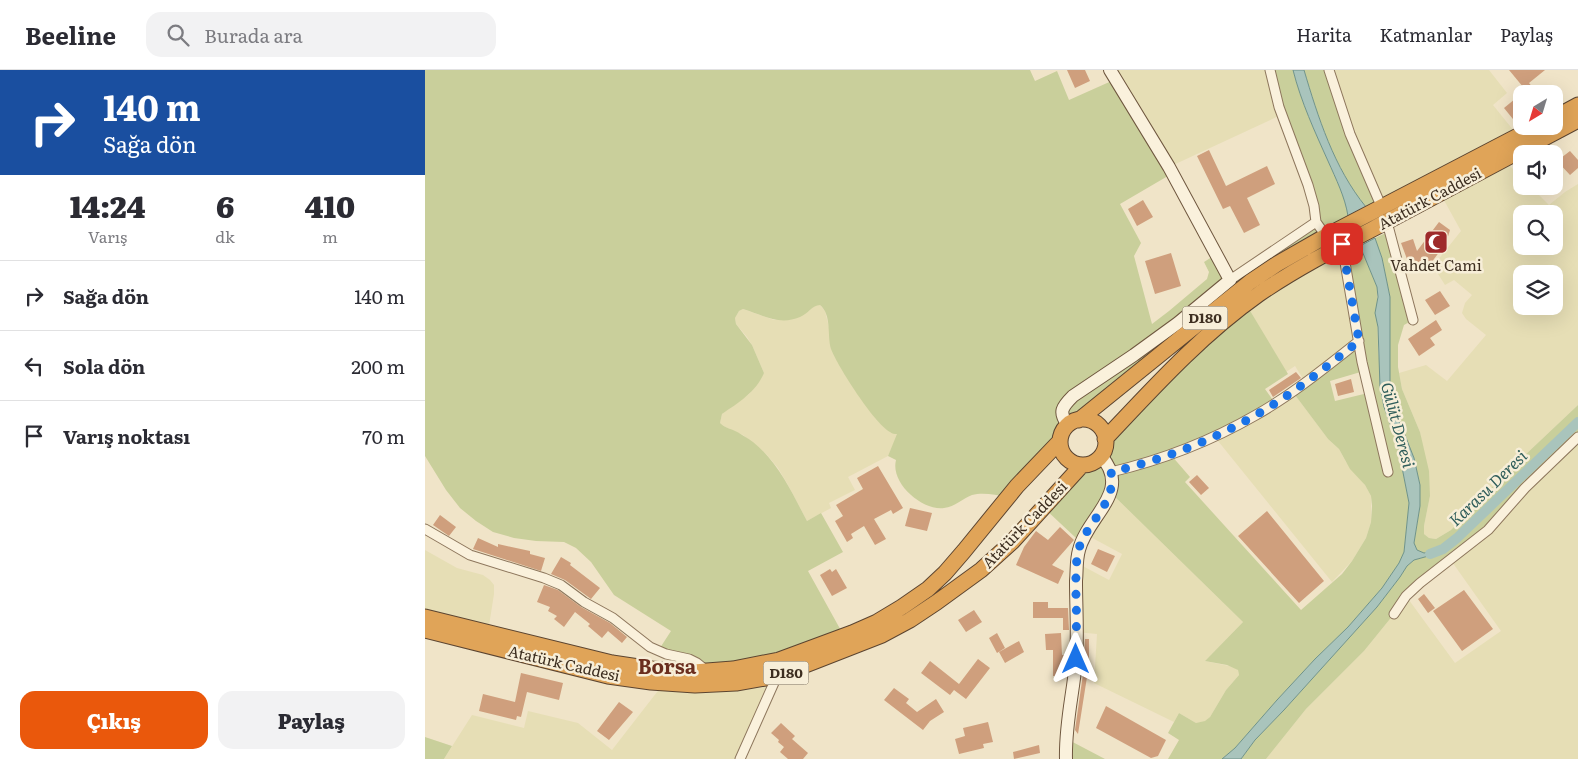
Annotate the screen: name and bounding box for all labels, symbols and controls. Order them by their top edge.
search box [146,12,496,57]
text: Beeline [25,17,116,52]
icon: search [164,21,192,49]
text: Burada ara [204,21,303,49]
text: Harita [1296,21,1352,48]
text: Katmanlar [1380,21,1472,48]
text: Paylaş [1500,21,1553,48]
text: 140 m [103,80,201,132]
north arrow [1513,85,1563,135]
map controls [1513,85,1563,315]
icon: right [20,90,85,155]
text: Sağa dön [103,127,197,160]
button: sound [1513,145,1563,195]
street label: Atatürk Caddesi [1374,161,1485,235]
text: 14:24 [70,183,146,227]
text: 6 [216,183,234,227]
text: 410 [305,183,355,227]
button: search [1513,205,1563,255]
pin [1321,223,1363,265]
text: Varış [88,224,127,248]
text: dk [215,224,235,248]
text: m [322,224,338,248]
mosque icon: Vahdet Cami [1423,229,1449,255]
icon: arrive [1328,230,1356,258]
place label: Vahdet Cami [1390,253,1482,276]
button: layers [1513,265,1563,315]
icon: right [20,282,48,310]
text: Sağa dön [63,282,149,310]
text: 140 m [354,282,405,310]
road number: D180 [1183,307,1227,330]
icon: left [20,352,48,380]
text: Sola dön [63,352,145,380]
text: 200 m [351,352,405,380]
water label: Gülüt Deresi [1376,379,1422,470]
icon: arrive [20,422,48,450]
text: Varış noktası [63,422,190,450]
text: 70 m [362,422,405,450]
water label: Karasu Deresi [1443,444,1532,531]
street label: Atatürk Caddesi [976,475,1072,573]
position arrow [1049,632,1101,684]
street label: Atatürk Caddesi [506,639,622,687]
district label: Borsa [638,650,697,680]
road number: D180 [763,662,809,684]
button: Çıkış [20,691,208,749]
button: Paylaş [218,691,405,749]

